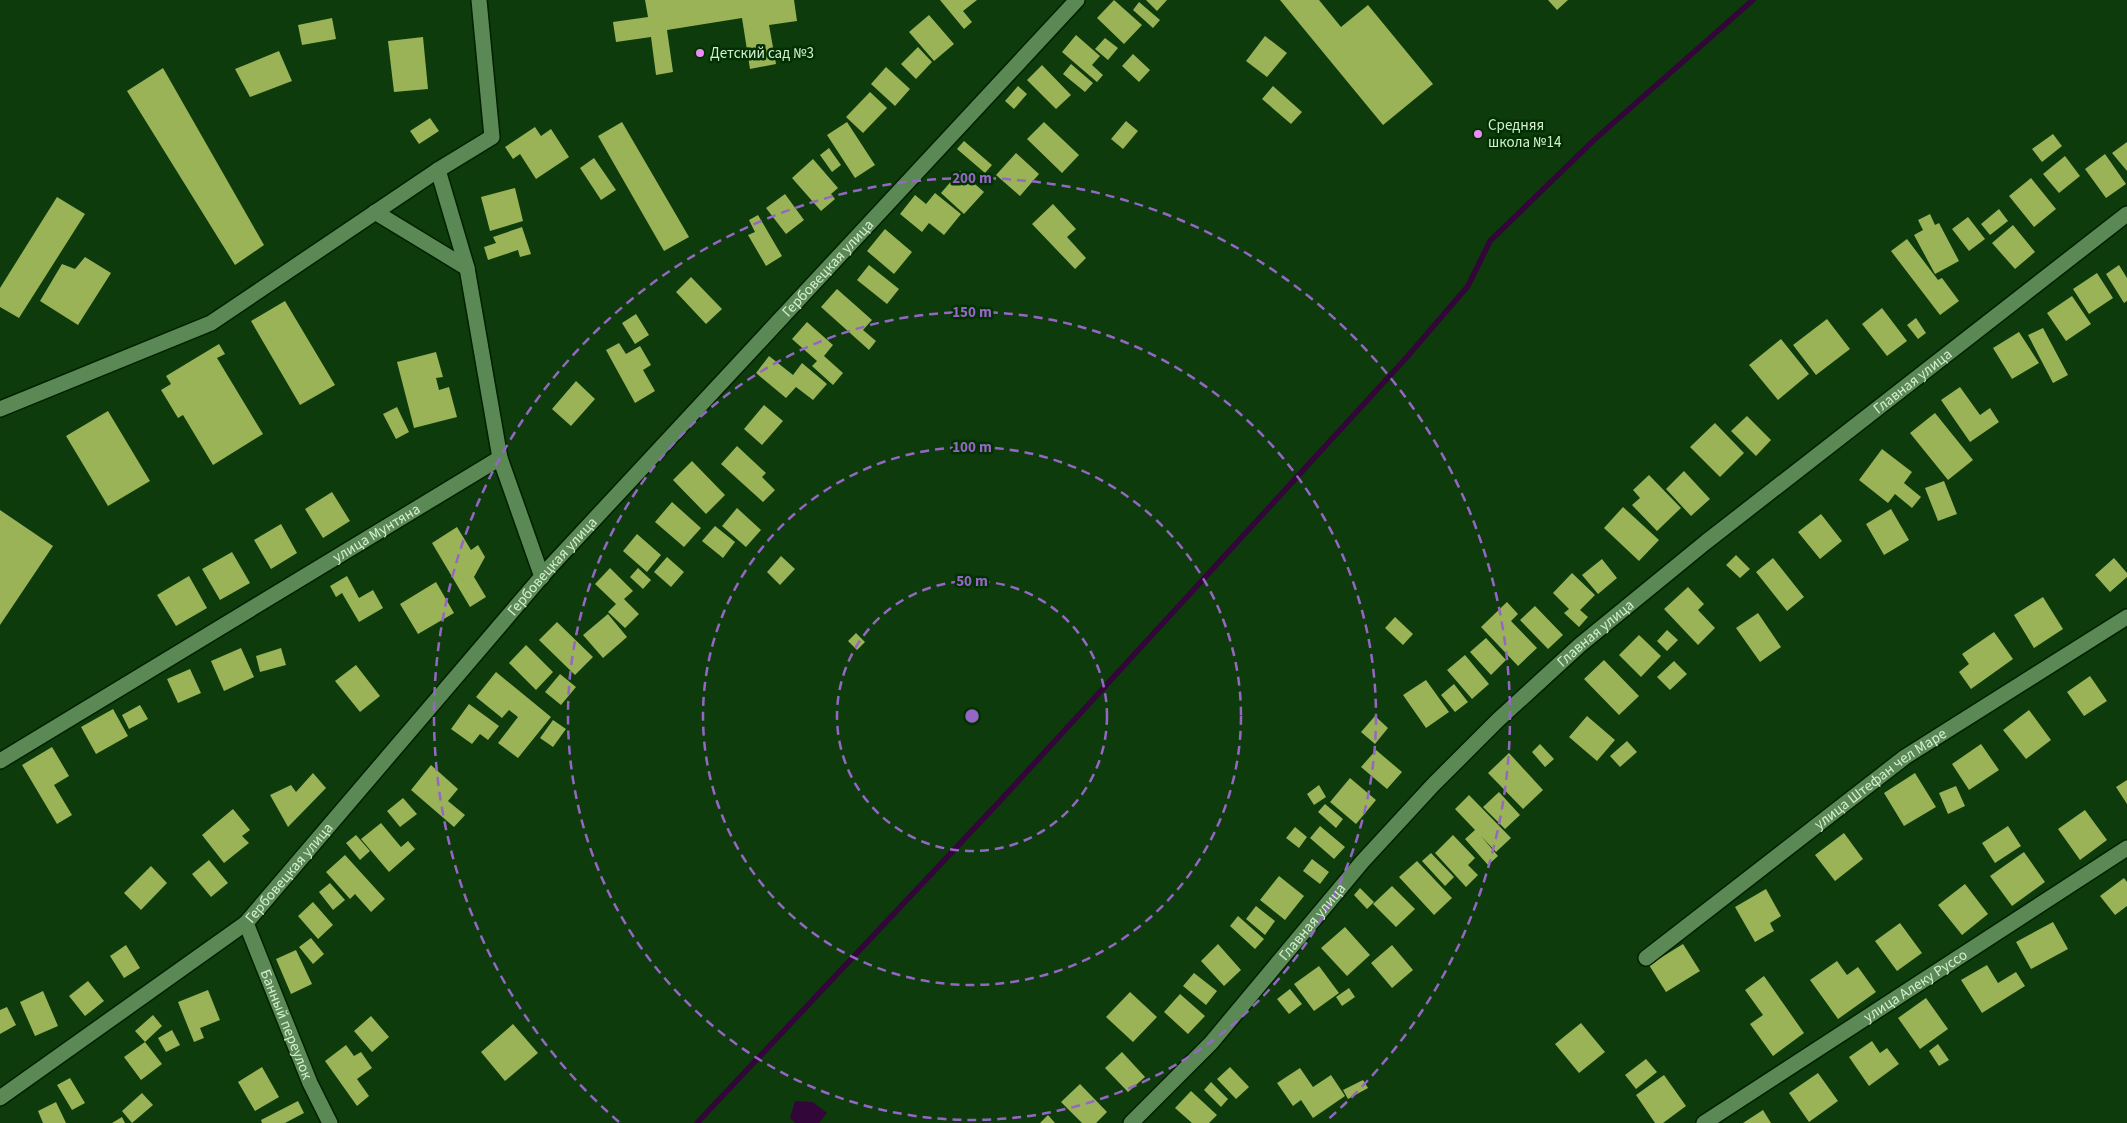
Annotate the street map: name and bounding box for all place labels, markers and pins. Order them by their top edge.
place label: Детский сад №3 [710,43,814,64]
marker: Детский сад №3 [694,47,706,59]
place label: Средняя школа №14 [1488,115,1562,153]
marker: Средняя школа №14 [1472,128,1484,140]
centre of rings [963,707,981,725]

